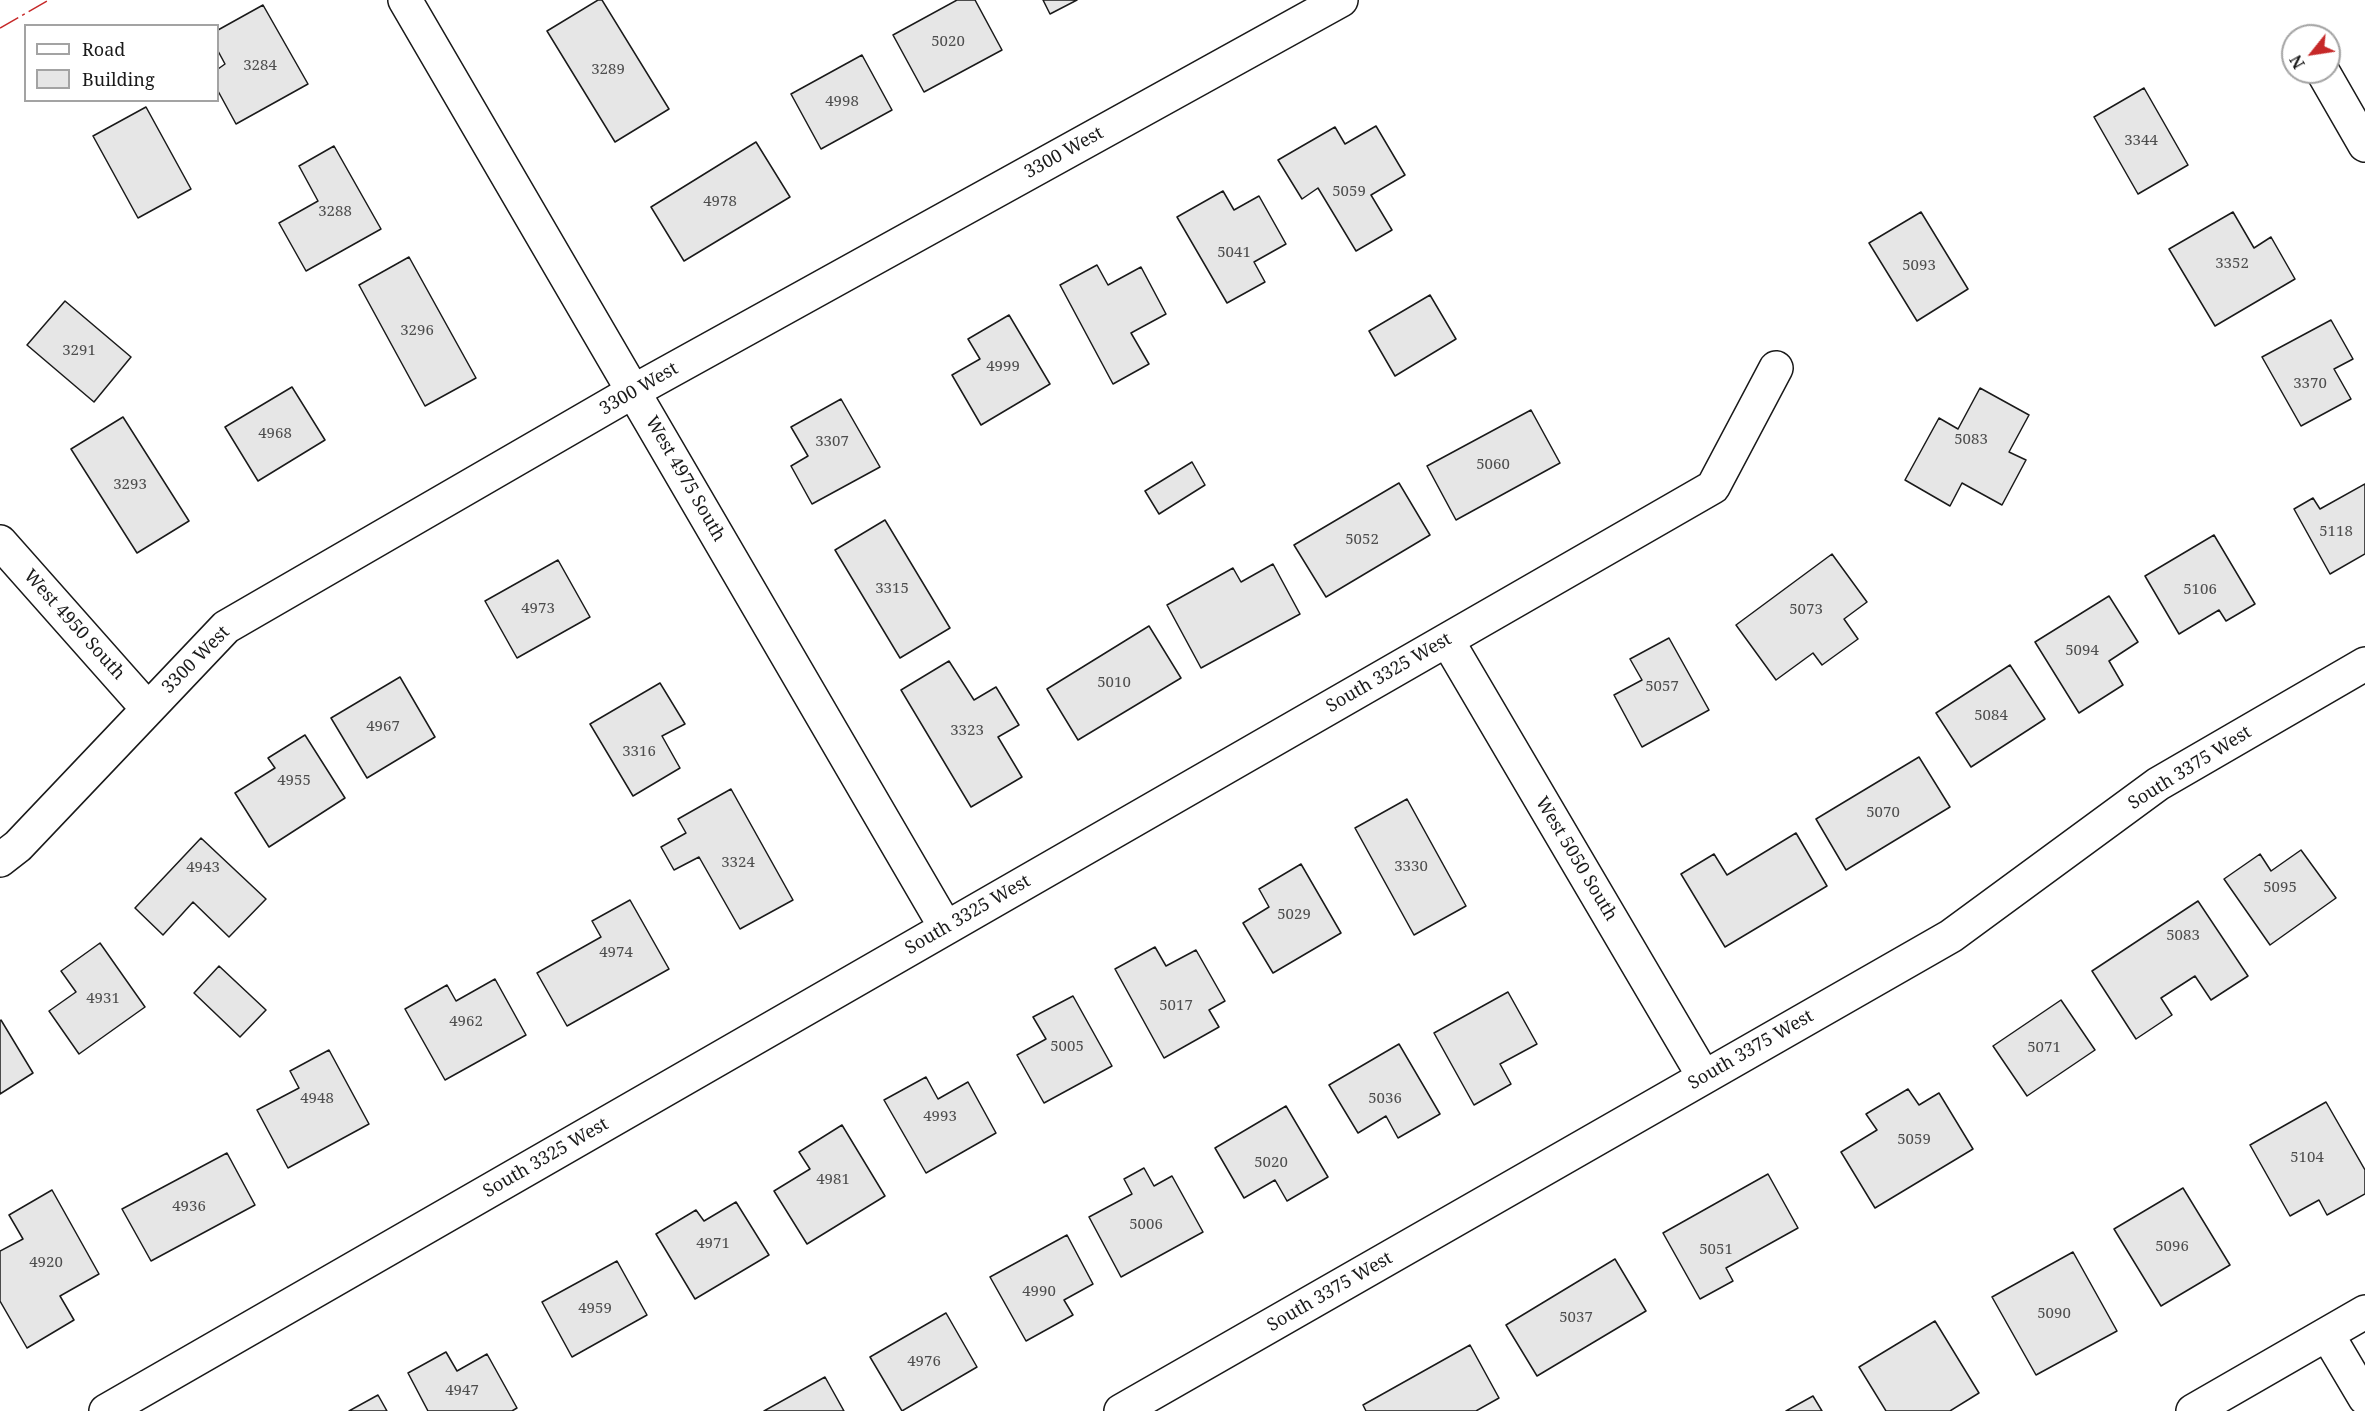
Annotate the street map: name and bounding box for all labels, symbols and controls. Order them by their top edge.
legend [24,24,219,102]
north arrow [2281,24,2341,84]
house number: 5020 [931,33,965,51]
text: Road [82,37,125,61]
text: N [2284,51,2310,73]
house number: 3284 [243,57,277,75]
house number: 3289 [591,61,625,79]
text: Building [82,67,155,91]
house number: 4998 [825,93,859,111]
street label: 3300 West [1021,123,1107,183]
house number: 3344 [2124,132,2158,150]
house number: 5059 [1332,183,1366,201]
house number: 4978 [703,193,737,211]
house number: 3288 [318,203,352,221]
house number: 5041 [1217,244,1251,262]
house number: 3352 [2215,255,2249,273]
house number: 5093 [1902,257,1936,275]
house number: 3296 [400,322,434,340]
house number: 3291 [62,342,96,360]
street label: 3300 West [596,358,682,420]
house number: 4999 [986,358,1020,376]
house number: 3370 [2293,375,2327,393]
street label: West 4975 South [640,413,730,545]
house number: 4968 [258,425,292,443]
house number: 5083 [1954,431,1988,449]
house number: 3307 [815,433,849,451]
house number: 5060 [1476,456,1510,474]
house number: 3293 [113,476,147,494]
house number: 5118 [2319,523,2353,541]
house number: 5052 [1345,531,1379,549]
street label: West 4950 South [19,565,129,685]
house number: 3315 [875,580,909,598]
house number: 5106 [2183,581,2217,599]
house number: 4973 [521,600,555,618]
house number: 5073 [1789,601,1823,619]
street label: 3300 West [158,622,234,698]
street label: South 3325 West [1323,628,1455,718]
house number: 5094 [2065,642,2099,660]
house number: 5010 [1097,674,1131,692]
house number: 5057 [1645,678,1679,696]
house number: 5084 [1974,707,2008,725]
house number: 4967 [366,718,400,736]
house number: 3323 [950,722,984,740]
street label: South 3375 West [2125,722,2255,814]
house number: 3316 [622,743,656,761]
house number: 4955 [277,772,311,790]
street label: West 5050 South [1530,793,1622,925]
house number: 5070 [1866,804,1900,822]
house number: 3324 [721,854,755,872]
house number: 3330 [1394,858,1428,876]
house number: 4943 [186,859,220,877]
street label: South 3325 West [902,870,1034,960]
house number: 5095 [2263,879,2297,897]
house number: 5029 [1277,906,1311,924]
house number: 5083 [2166,927,2200,945]
house number: 4974 [599,944,633,962]
house number: 4931 [86,990,120,1008]
house number: 5017 [1159,997,1193,1015]
street label: South 3375 West [1685,1005,1817,1095]
house number: 4962 [449,1013,483,1031]
house number: 5005 [1050,1038,1084,1056]
house number: 5071 [2027,1039,2061,1057]
house number: 4948 [300,1090,334,1108]
house number: 5036 [1368,1090,1402,1108]
house number: 4993 [923,1108,957,1126]
street label: South 3325 West [480,1113,612,1203]
house number: 5059 [1897,1131,1931,1149]
house number: 5104 [2290,1149,2324,1167]
house number: 5020 [1254,1154,1288,1172]
house number: 4981 [816,1171,850,1189]
house number: 4936 [172,1198,206,1216]
house number: 5006 [1129,1216,1163,1234]
house number: 4971 [696,1235,730,1253]
house number: 5096 [2155,1238,2189,1256]
house number: 5051 [1699,1241,1733,1259]
street label: South 3375 West [1264,1247,1396,1337]
house number: 4920 [29,1254,63,1272]
house number: 4990 [1022,1283,1056,1301]
house number: 4959 [578,1300,612,1318]
house number: 5090 [2037,1305,2071,1323]
house number: 5037 [1559,1309,1593,1327]
house number: 4976 [907,1353,941,1371]
house number: 4947 [445,1382,479,1400]

